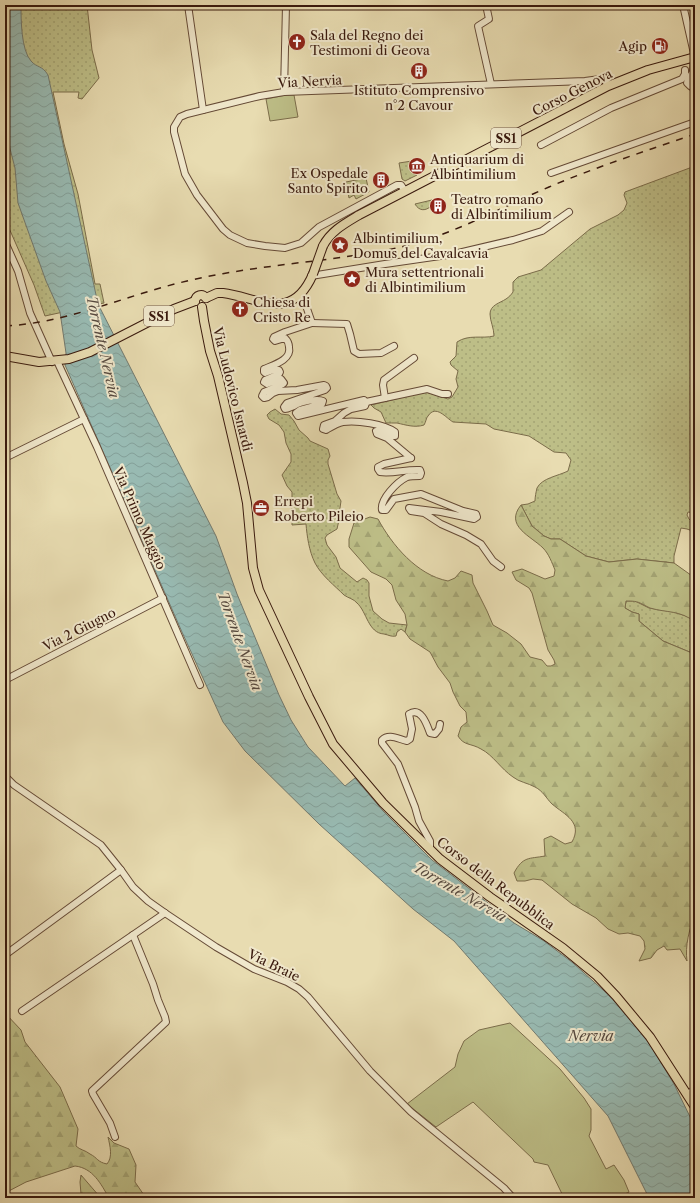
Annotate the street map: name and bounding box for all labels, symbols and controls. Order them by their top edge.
place label: Sala del Regno dei Testimoni di Geova [310,27,430,58]
church icon: Sala del Regno dei Testimoni di Geova [287,32,307,52]
fuel station icon: Agip [650,36,670,56]
place label: Agip [618,38,647,54]
building icon: Istituto Comprensivo n°2 Cavour [409,61,429,81]
street label: Corso Genova [529,65,615,119]
street label: Via Nervia [276,71,343,91]
place label: Istituto Comprensivo n°2 Cavour [354,82,484,113]
road number: SS1 [491,128,521,148]
place label: Antiquarium di Albintimilium [429,151,524,182]
museum icon: Antiquarium di Albintimilium [407,156,427,176]
place label: Ex Ospedale Santo Spirito [288,165,368,196]
building icon: Ex Ospedale Santo Spirito [371,170,391,190]
place label: Teatro romano di Albintimilium [451,191,552,222]
building icon: Teatro romano di Albintimilium [428,196,448,216]
place label: Albintimilium, Domus del Cavalcavia [352,230,489,261]
place icon: Albintimilium, Domus del Cavalcavia [330,235,350,255]
place label: Mura settentrionali di Albintimilium [365,264,484,295]
place icon: Mura settentrionali di Albintimilium [342,269,362,289]
water label: Torrente Nervia [82,294,124,401]
place label: Chiesa di Cristo Re [253,294,311,325]
church icon: Chiesa di Cristo Re [230,299,250,319]
road number: SS1 [144,306,174,326]
street label: Via Ludovico Isnardi [210,324,256,453]
street label: Via Primo Maggio [110,463,170,572]
place label: Errepi Roberto Pileio [274,493,364,524]
office icon: Errepi Roberto Pileio [251,498,271,518]
water label: Torrente Nervia [214,589,267,694]
street label: Via 2 Giugno [39,604,118,655]
street label: Corso della Repubblica [434,833,558,933]
water label: Torrente Nervia [410,858,510,926]
street label: Via Braie [244,945,303,984]
water label: Nervia [567,1027,614,1045]

